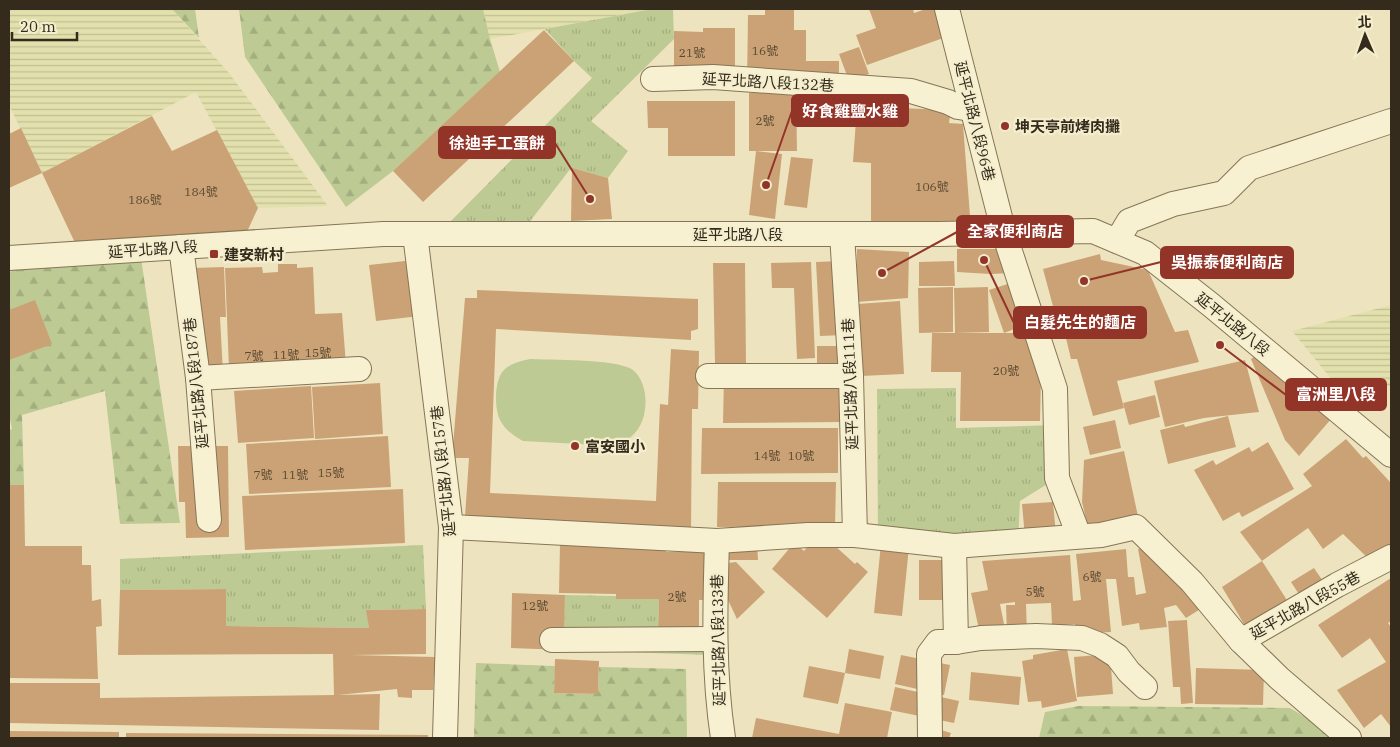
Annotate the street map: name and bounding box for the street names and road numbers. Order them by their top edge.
street label: 延平北路八段96巷 [951,59,999,183]
street label: 延平北路八段132巷 [702,69,834,95]
street label: 延平北路八段 [693,225,783,244]
street label: 延平北路八段 [107,236,199,262]
street label: 延平北路八段 [1192,288,1274,360]
street label: 延平北路八段187巷 [180,316,212,450]
street label: 延平北路八段111巷 [838,318,862,450]
street label: 延平北路八段157巷 [427,404,459,538]
street label: 延平北路八段55巷 [1247,567,1363,643]
street label: 延平北路八段133巷 [707,574,729,706]

